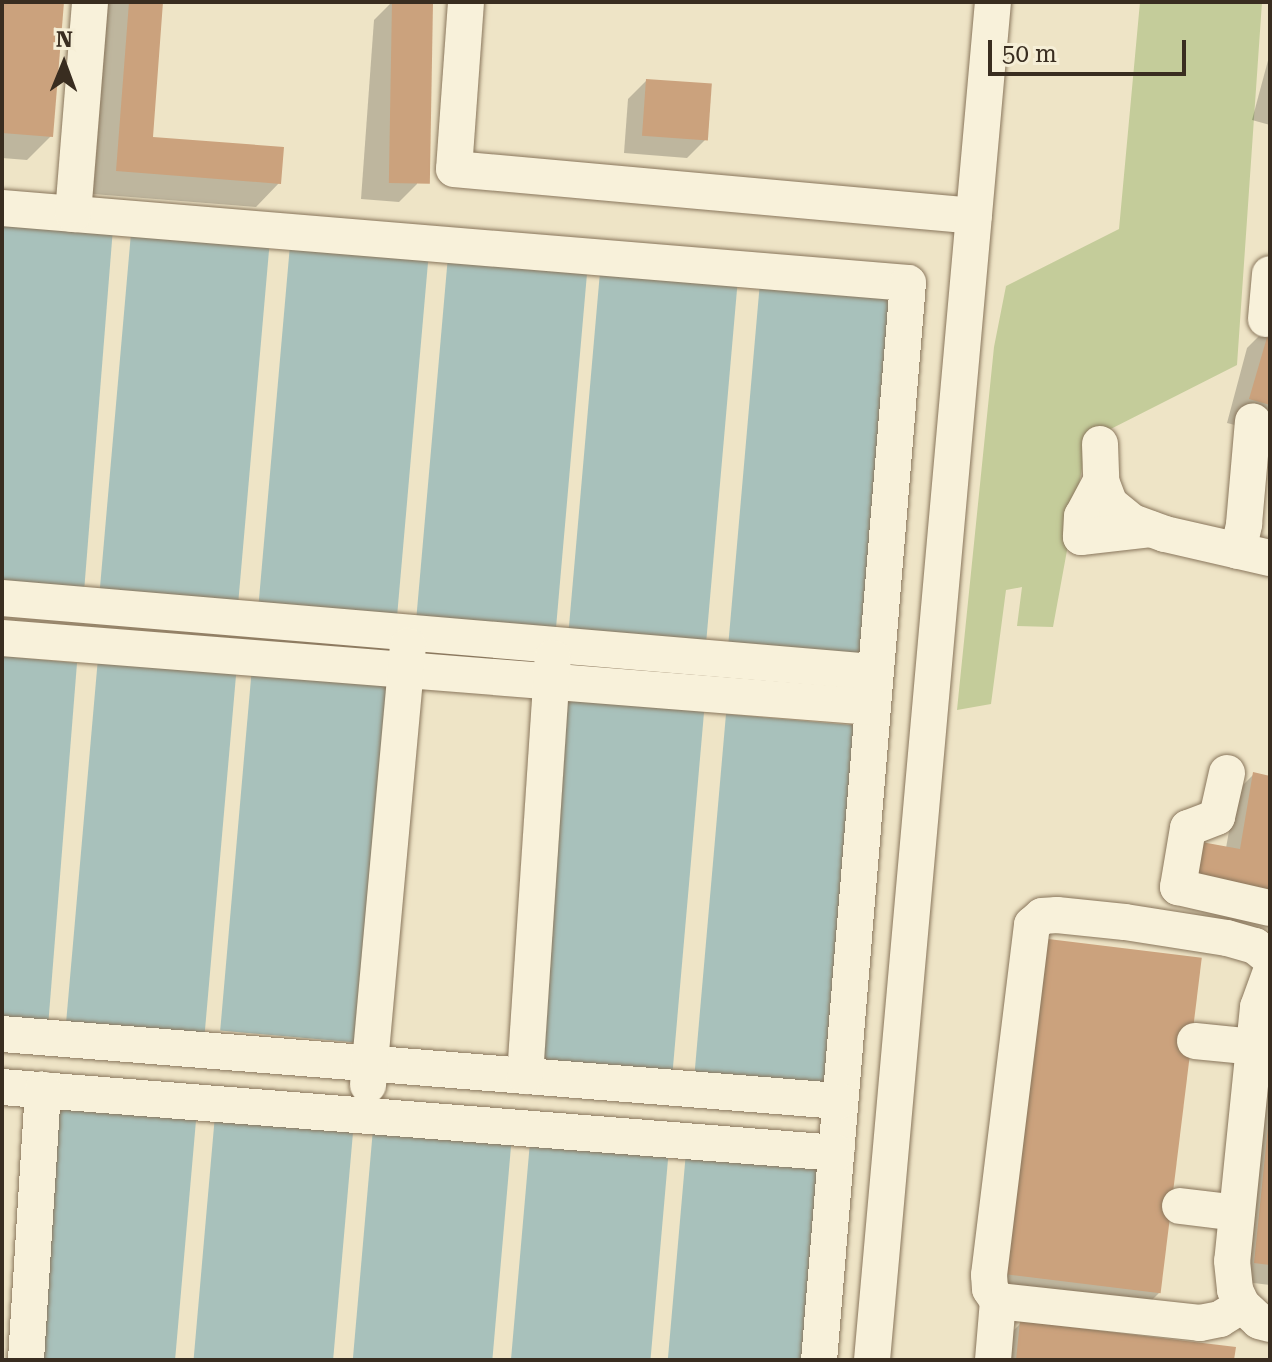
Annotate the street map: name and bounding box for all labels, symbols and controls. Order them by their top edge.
north arrow [24,24,104,104]
scale bar [992,24,1190,74]
text: N [56,27,73,52]
text: 50 m [1002,40,1057,68]

